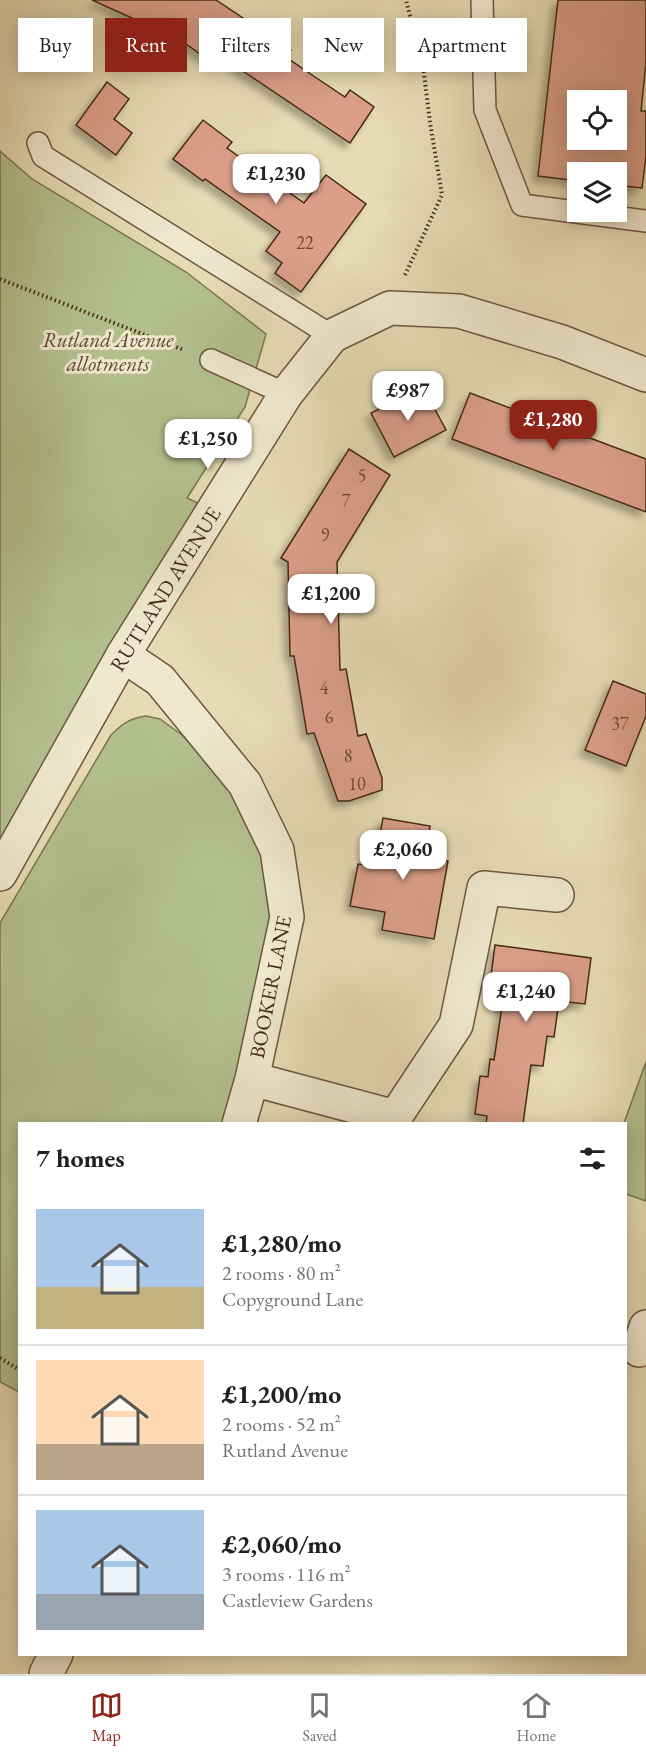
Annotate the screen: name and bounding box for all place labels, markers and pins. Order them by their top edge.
pin: £1,230 [227,154,325,205]
pin: £987 [372,371,444,422]
pin: £1,280 [504,400,602,451]
pin: £1,250 [159,419,257,470]
pin: £1,200 [282,574,380,625]
pin: £2,060 [354,830,452,881]
pin: £1,240 [477,972,575,1023]

